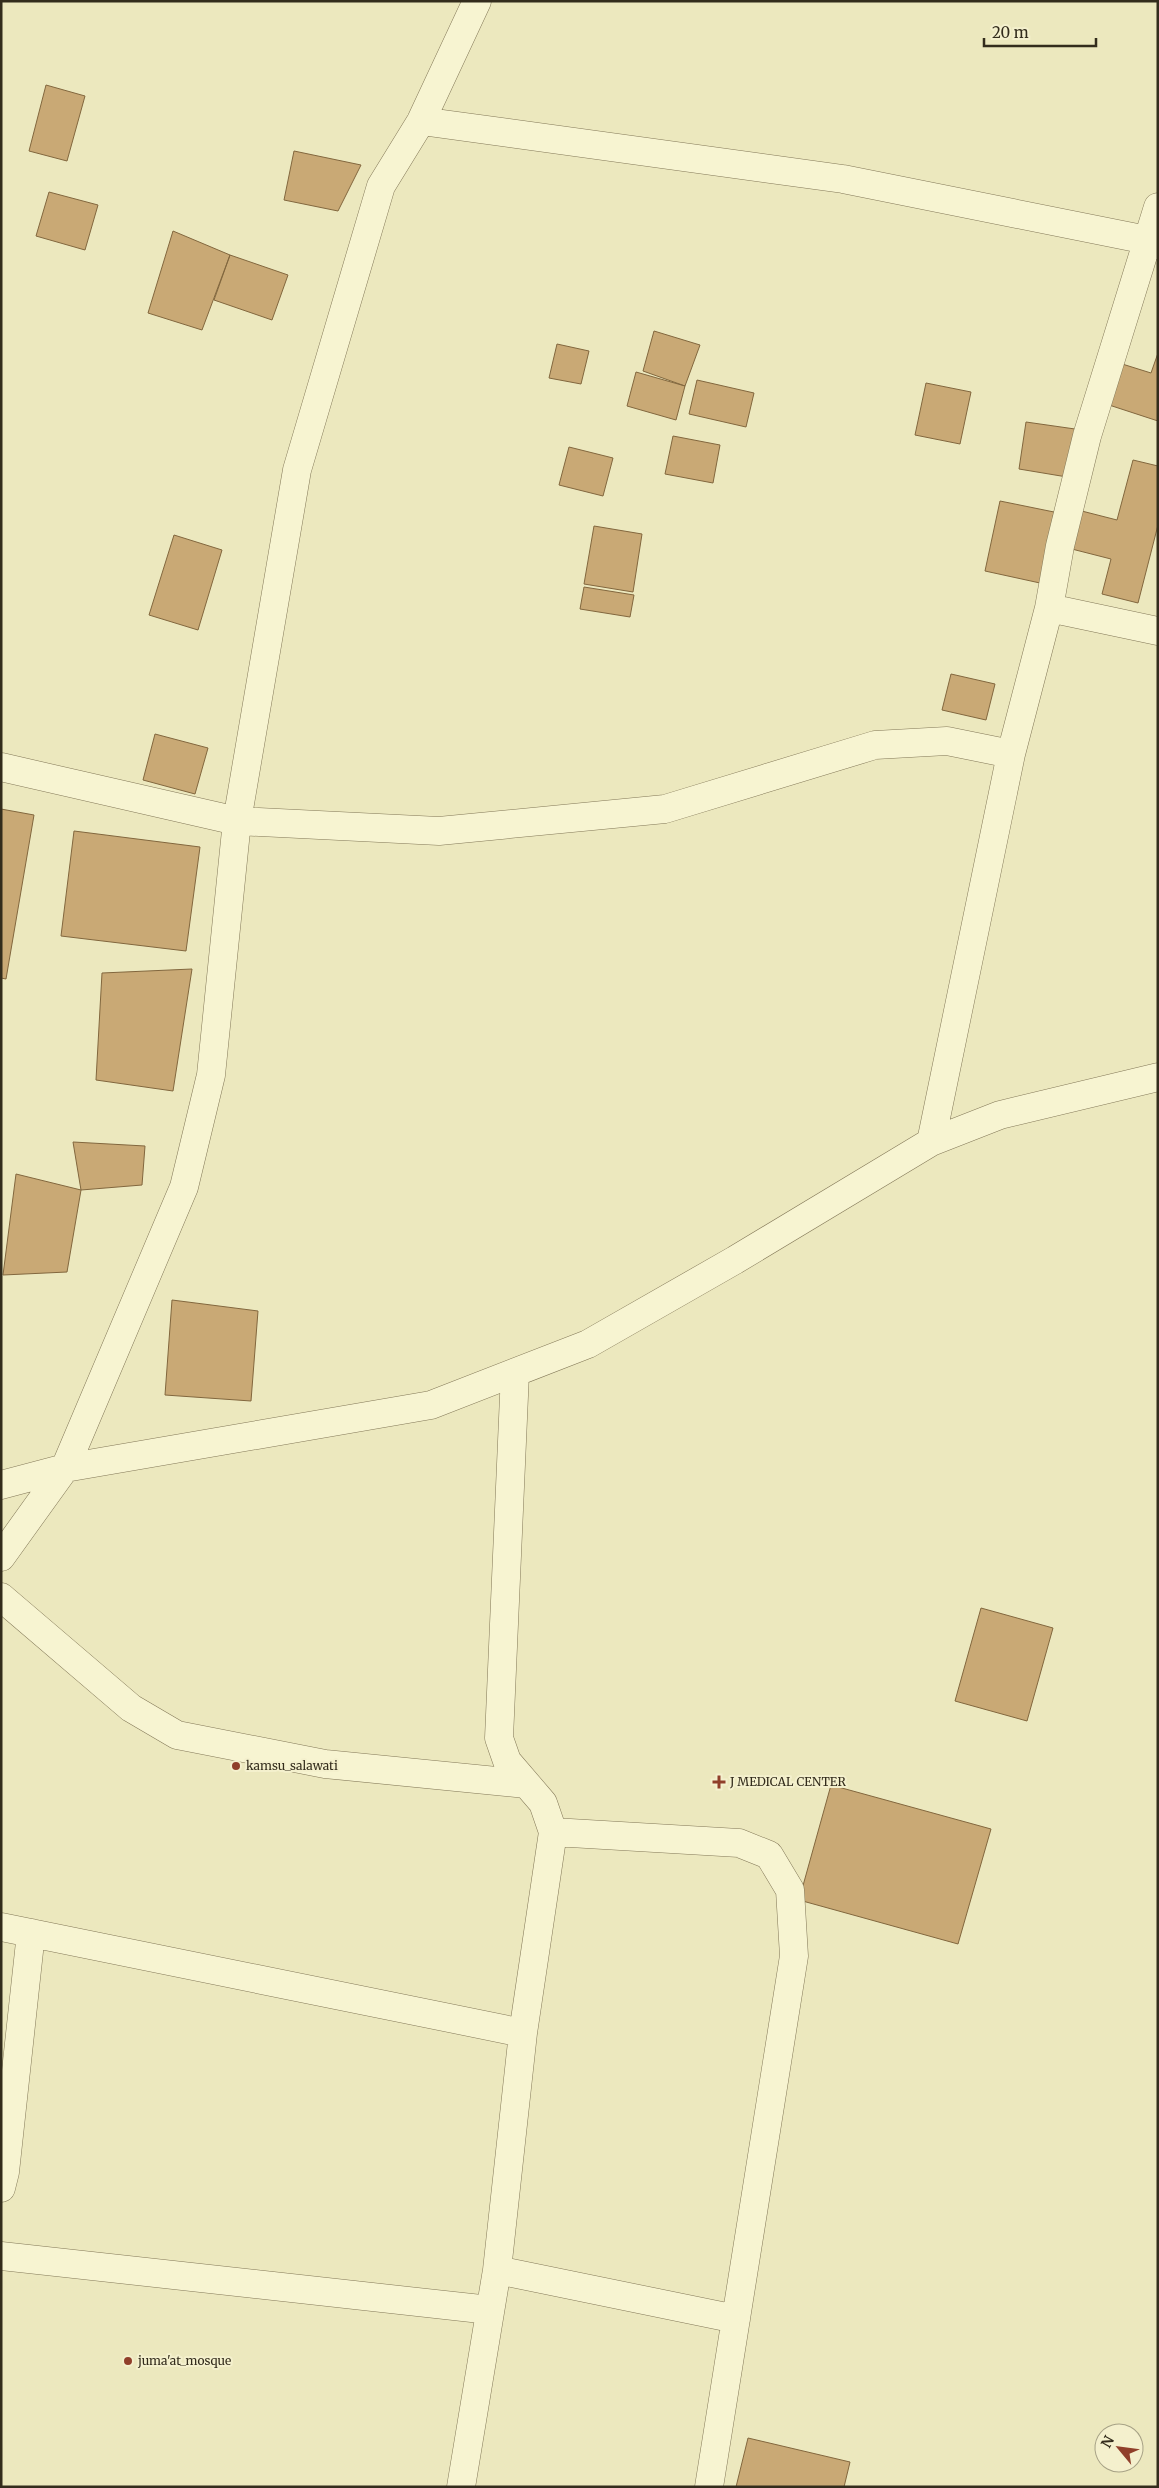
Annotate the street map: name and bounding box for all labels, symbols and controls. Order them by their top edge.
scale bar [984,15,1096,47]
text: 20 m [992,23,1029,42]
place label: kamsu_salawati [246,1758,338,1773]
marker: kamsu_salawati [230,1760,242,1772]
place label: J MEDICAL CENTER [729,1774,846,1789]
marker: J MEDICAL CENTER [712,1775,726,1789]
place label: juma'at_mosque [137,2353,231,2368]
marker: juma'at_mosque [122,2355,134,2367]
north arrow [1094,2423,1144,2473]
text: N [1097,2432,1118,2451]

